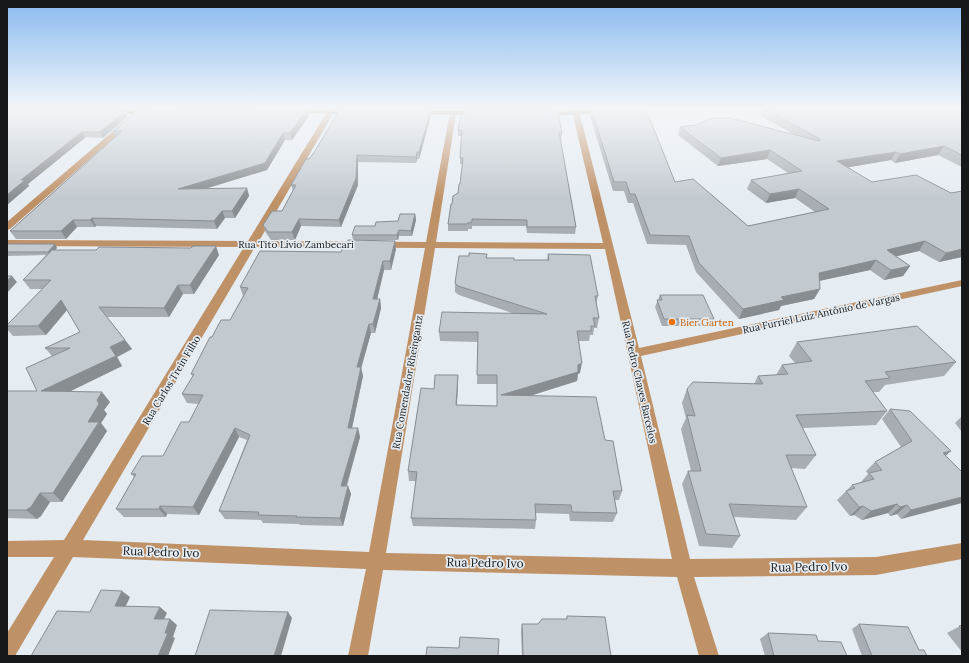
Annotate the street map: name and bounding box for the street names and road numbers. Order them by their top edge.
street label: Rua Tito Lívio Zambecari [238,238,354,251]
street label: Rua Furriel Luiz Antônio de Vargas [741,290,901,337]
street label: Rua Comendador Rheingantz [389,314,426,450]
street label: Rua Pedro Chaves Barcelos [619,320,660,445]
street label: Rua Carlos Trein Filho [139,333,203,428]
street label: Rua Pedro Ivo [122,543,200,560]
street label: Rua Pedro Ivo [446,554,524,571]
street label: Rua Pedro Ivo [770,558,848,575]

